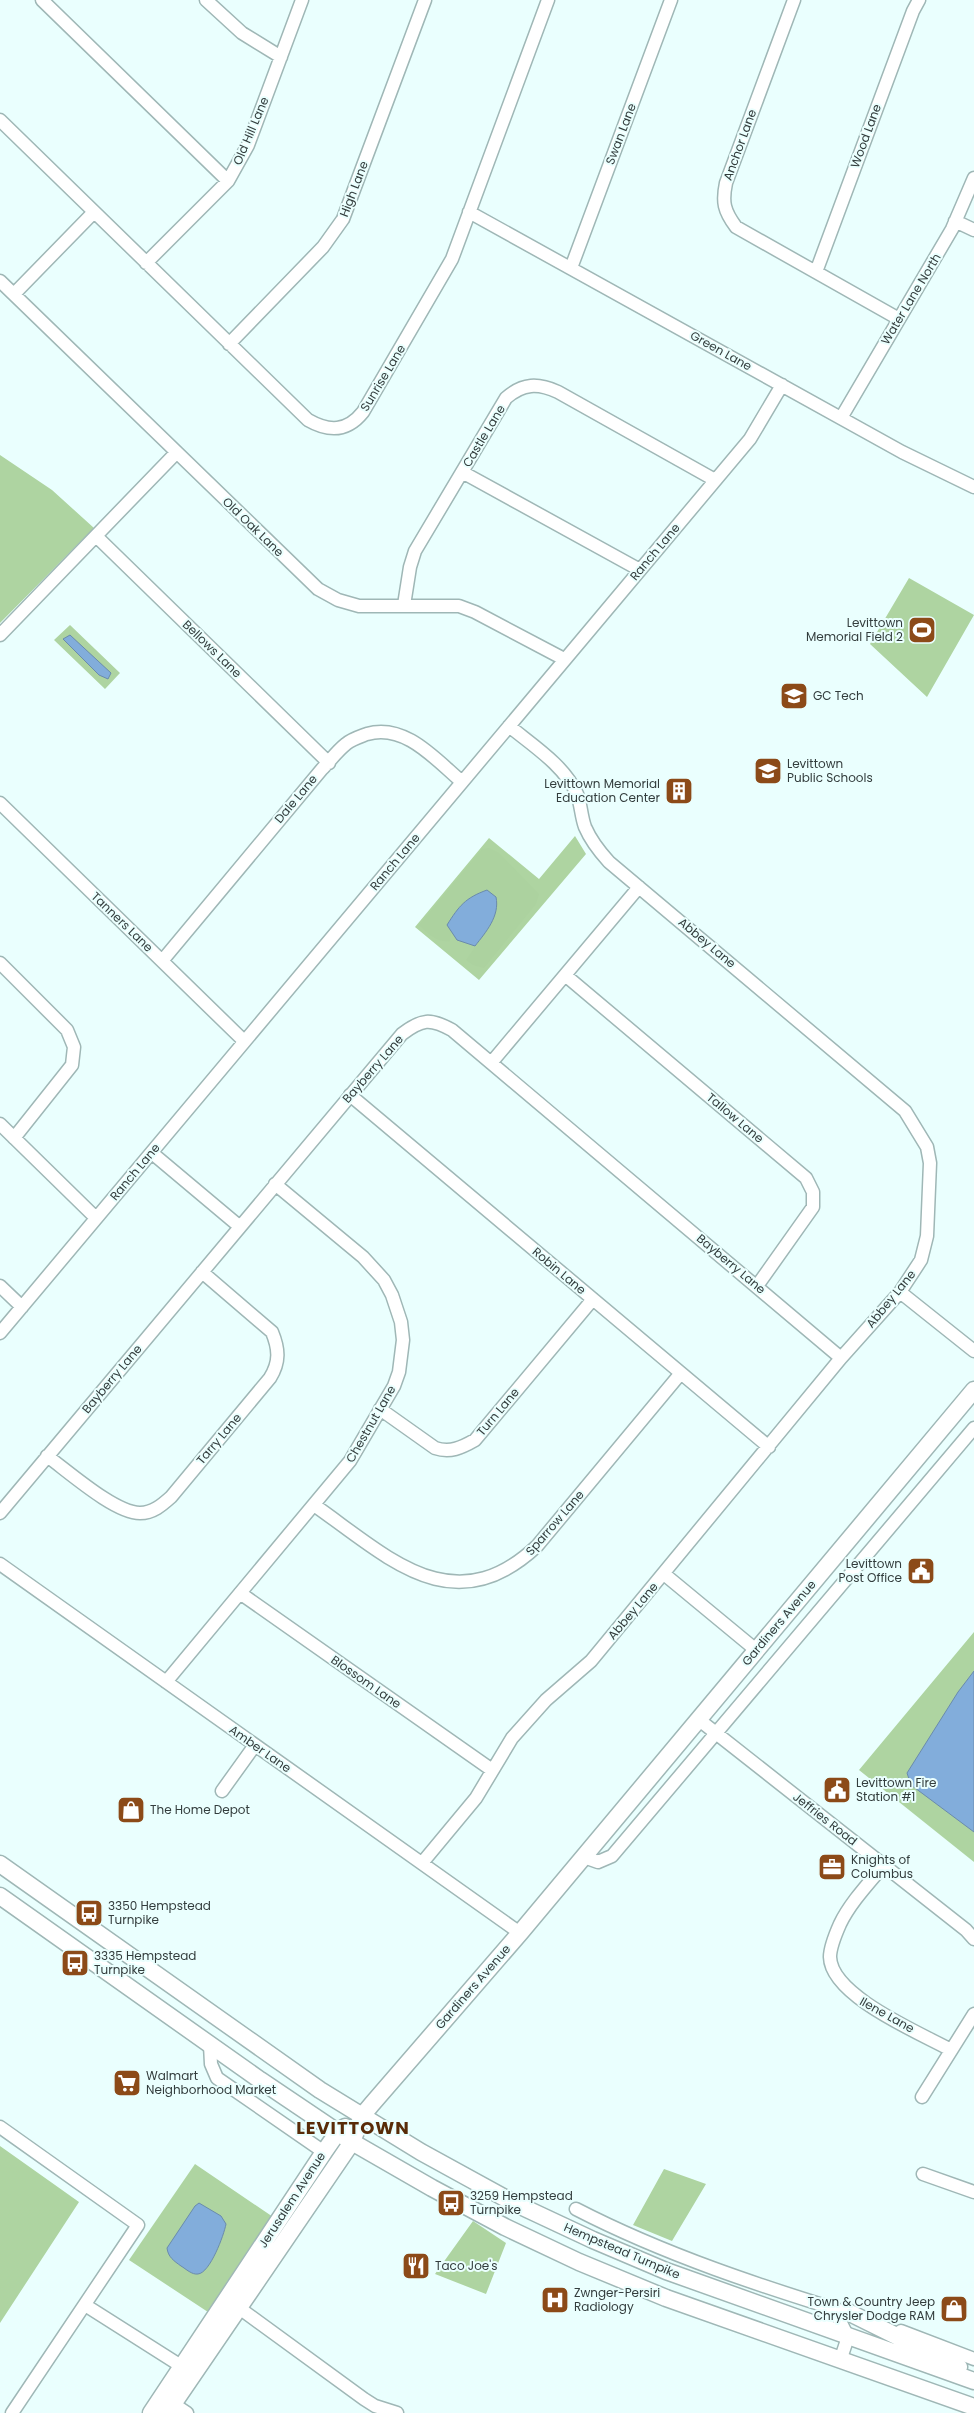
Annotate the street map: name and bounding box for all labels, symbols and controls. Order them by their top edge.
street label: Old Hill Lane [229,94,273,167]
street label: Swan Lane [601,101,640,167]
street label: Wood Lane [846,102,885,170]
street label: Anchor Lane [719,107,760,183]
street label: High Lane [335,158,372,219]
street label: Water Lane North [877,250,945,348]
street label: Green Lane [687,327,755,374]
street label: Sunrise Lane [356,341,409,414]
street label: Castle Lane [458,401,509,470]
street label: Old Oak Lane [219,493,288,560]
street label: Ranch Lane [626,520,684,584]
place label: Levittown Memorial Field 2 [806,614,903,645]
sports icon: Levittown Memorial Field 2 [907,615,937,645]
street label: Bellows Lane [179,616,246,681]
school or university icon: GC Tech [779,681,809,711]
place label: GC Tech [813,687,864,704]
place label: Levittown Public Schools [787,755,873,786]
school or university icon: Levittown Public Schools [753,756,783,786]
street label: Dale Lane [270,771,321,827]
place label: Levittown Memorial Education Center [544,775,661,806]
building icon: Levittown Memorial Education Center [664,776,694,806]
street label: Ranch Lane [366,830,424,894]
street label: Tanners Lane [88,888,157,955]
street label: Abbey Lane [675,914,740,972]
street label: Bayberry Lane [338,1031,407,1106]
street label: Tallow Lane [703,1089,767,1147]
street label: Ranch Lane [106,1140,164,1204]
street label: Bayberry Lane [693,1230,769,1297]
street label: Robin Lane [529,1243,590,1298]
street label: Abbey Lane [862,1266,919,1331]
street label: Bayberry Lane [78,1341,145,1417]
street label: Chestnut Lane [342,1382,400,1465]
street label: Turn Lane [472,1384,523,1439]
street label: Tarry Lane [192,1409,245,1468]
street label: Sparrow Lane [522,1486,588,1559]
place label: Levittown Post Office [839,1555,902,1586]
public building icon: Levittown Post Office [906,1556,936,1586]
street label: Gardiners Avenue [738,1576,820,1669]
street label: Abbey Lane [604,1578,662,1643]
street label: Blossom Lane [328,1651,405,1712]
street label: Amber Lane [226,1721,295,1776]
place label: Levittown Fire Station #1 [856,1774,936,1805]
public building icon: Levittown Fire Station #1 [822,1775,852,1805]
street label: Jeffries Road [790,1788,861,1849]
shop icon: The Home Depot [116,1795,146,1825]
place label: The Home Depot [150,1801,250,1818]
place label: Knights of Columbus [851,1851,913,1882]
office icon: Knights of Columbus [817,1852,847,1882]
place label: 3350 Hempstead Turnpike [108,1897,211,1928]
bus stop icon: 3350 Hempstead Turnpike [74,1898,104,1928]
street label: Gardiners Avenue [431,1941,514,2033]
place label: 3335 Hempstead Turnpike [94,1947,196,1978]
bus stop icon: 3335 Hempstead Turnpike [60,1948,90,1978]
street label: Ilene Lane [857,1993,918,2037]
place label: Walmart Neighborhood Market [146,2067,276,2098]
supermarket icon: Walmart Neighborhood Market [112,2068,142,2098]
district label: LEVITTOWN [296,2115,410,2140]
street label: Jerusalem Avenue [254,2148,329,2251]
place label: 3259 Hempstead Turnpike [470,2187,573,2218]
bus stop icon: 3259 Hempstead Turnpike [436,2188,466,2218]
street label: Hempstead Turnpike [561,2218,683,2283]
restaurant icon: Taco Joe's [401,2251,431,2281]
place label: Taco Joe's [435,2257,497,2274]
place label: Zwnger-Persiri Radiology [574,2284,660,2315]
hospital icon: Zwnger-Persiri Radiology [540,2285,570,2315]
place label: Town & Country Jeep Chrysler Dodge RAM [808,2293,935,2324]
shop icon: Town & Country Jeep Chrysler Dodge RAM [939,2294,969,2324]

